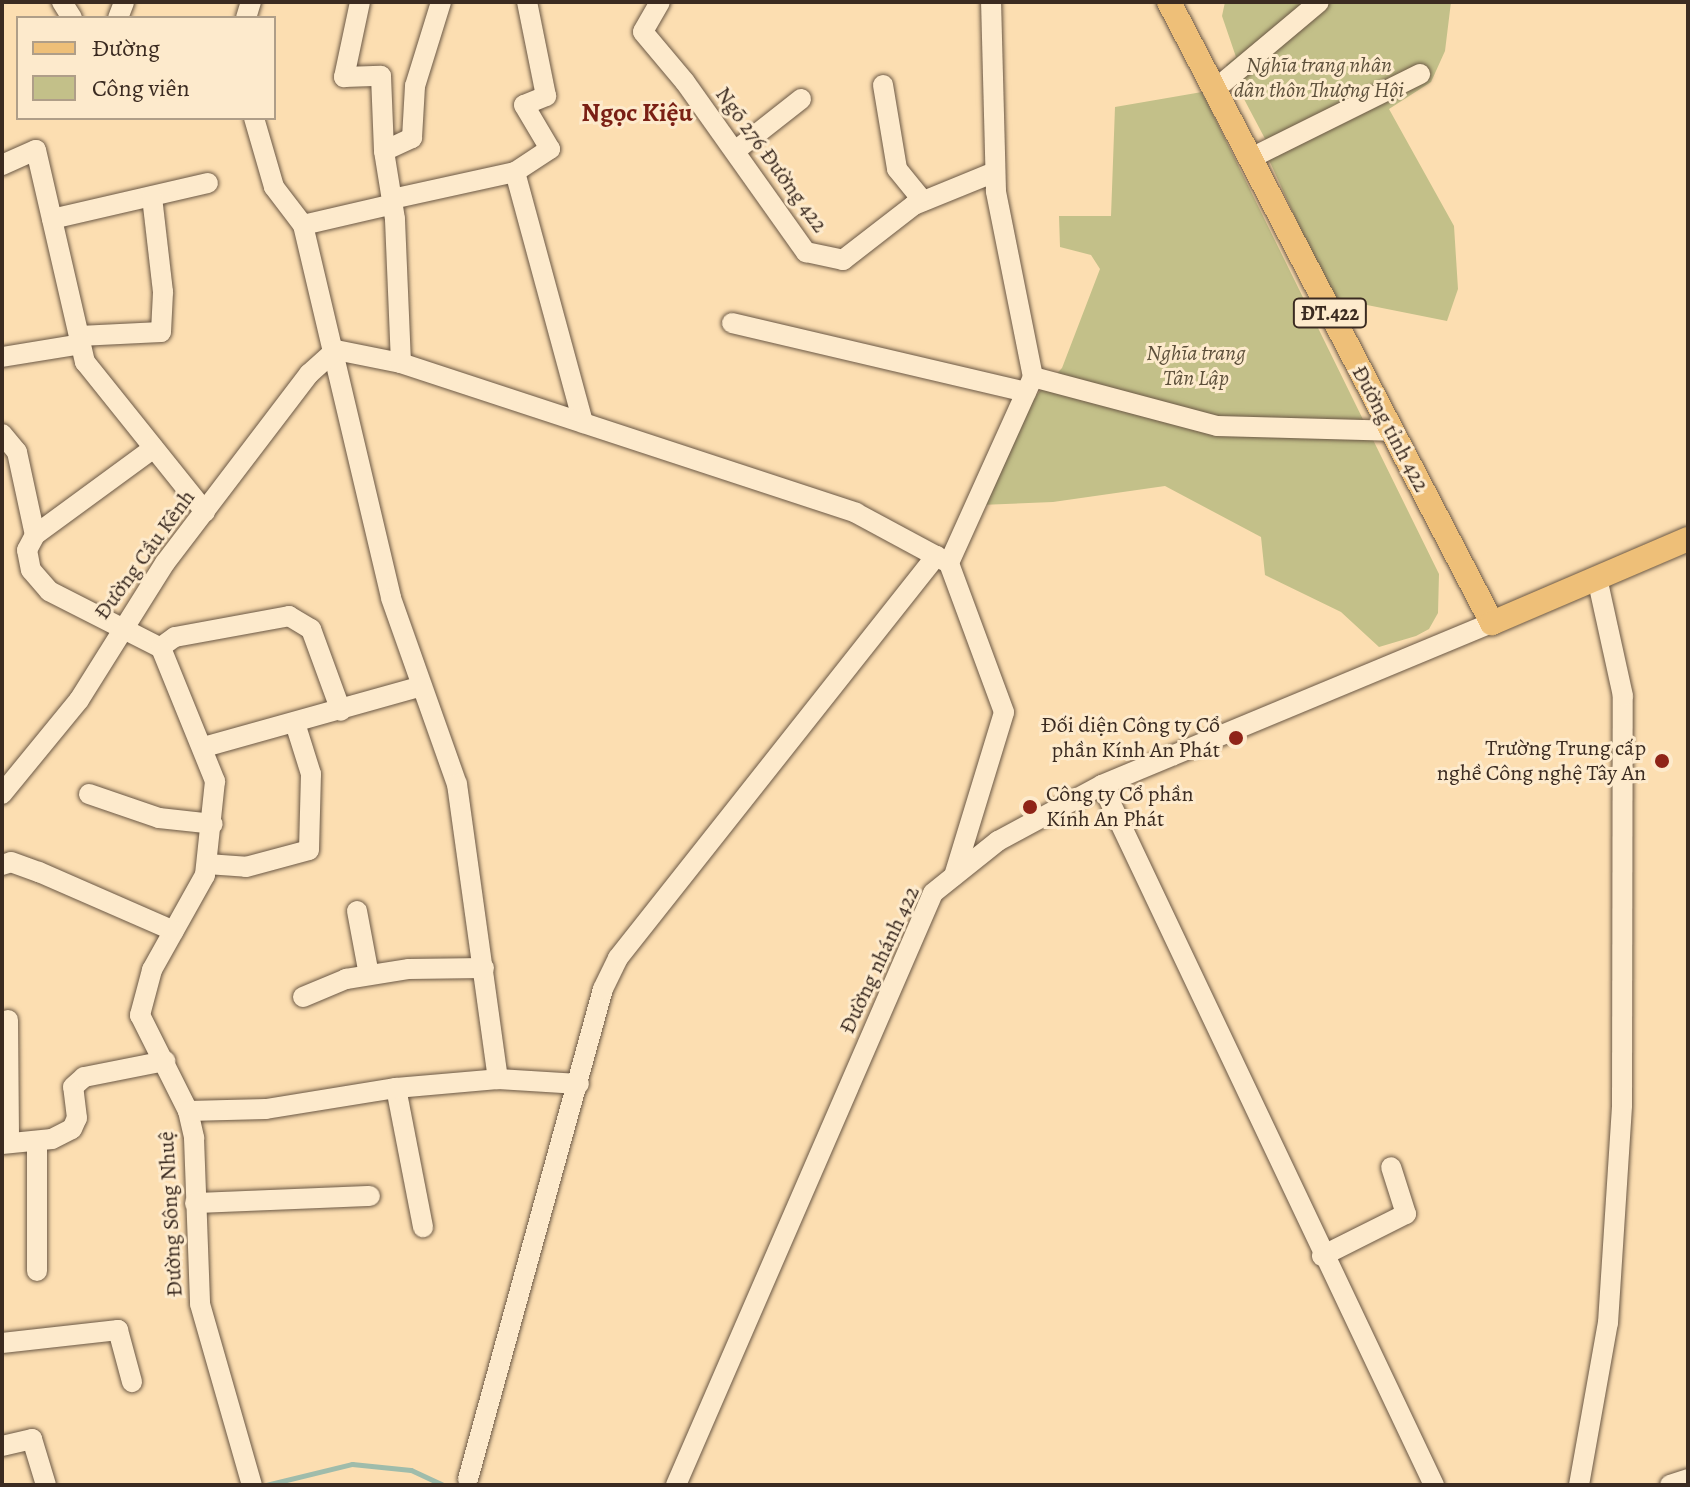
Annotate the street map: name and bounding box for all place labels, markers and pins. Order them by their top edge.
place label: Đối diện Công ty Cổ phần Kính An Phát [1041,712,1220,764]
marker: Đối diện Công ty Cổ phần Kính An Phát [1227,729,1245,747]
place label: Trường Trung cấp nghề Công nghệ Tây An [1437,735,1646,786]
marker: Trường Trung cấp nghề Công nghệ Tây An [1653,752,1671,770]
place label: Công ty Cổ phần Kính An Phát [1046,781,1193,832]
marker: Công ty Cổ phần Kính An Phát [1021,798,1039,816]

